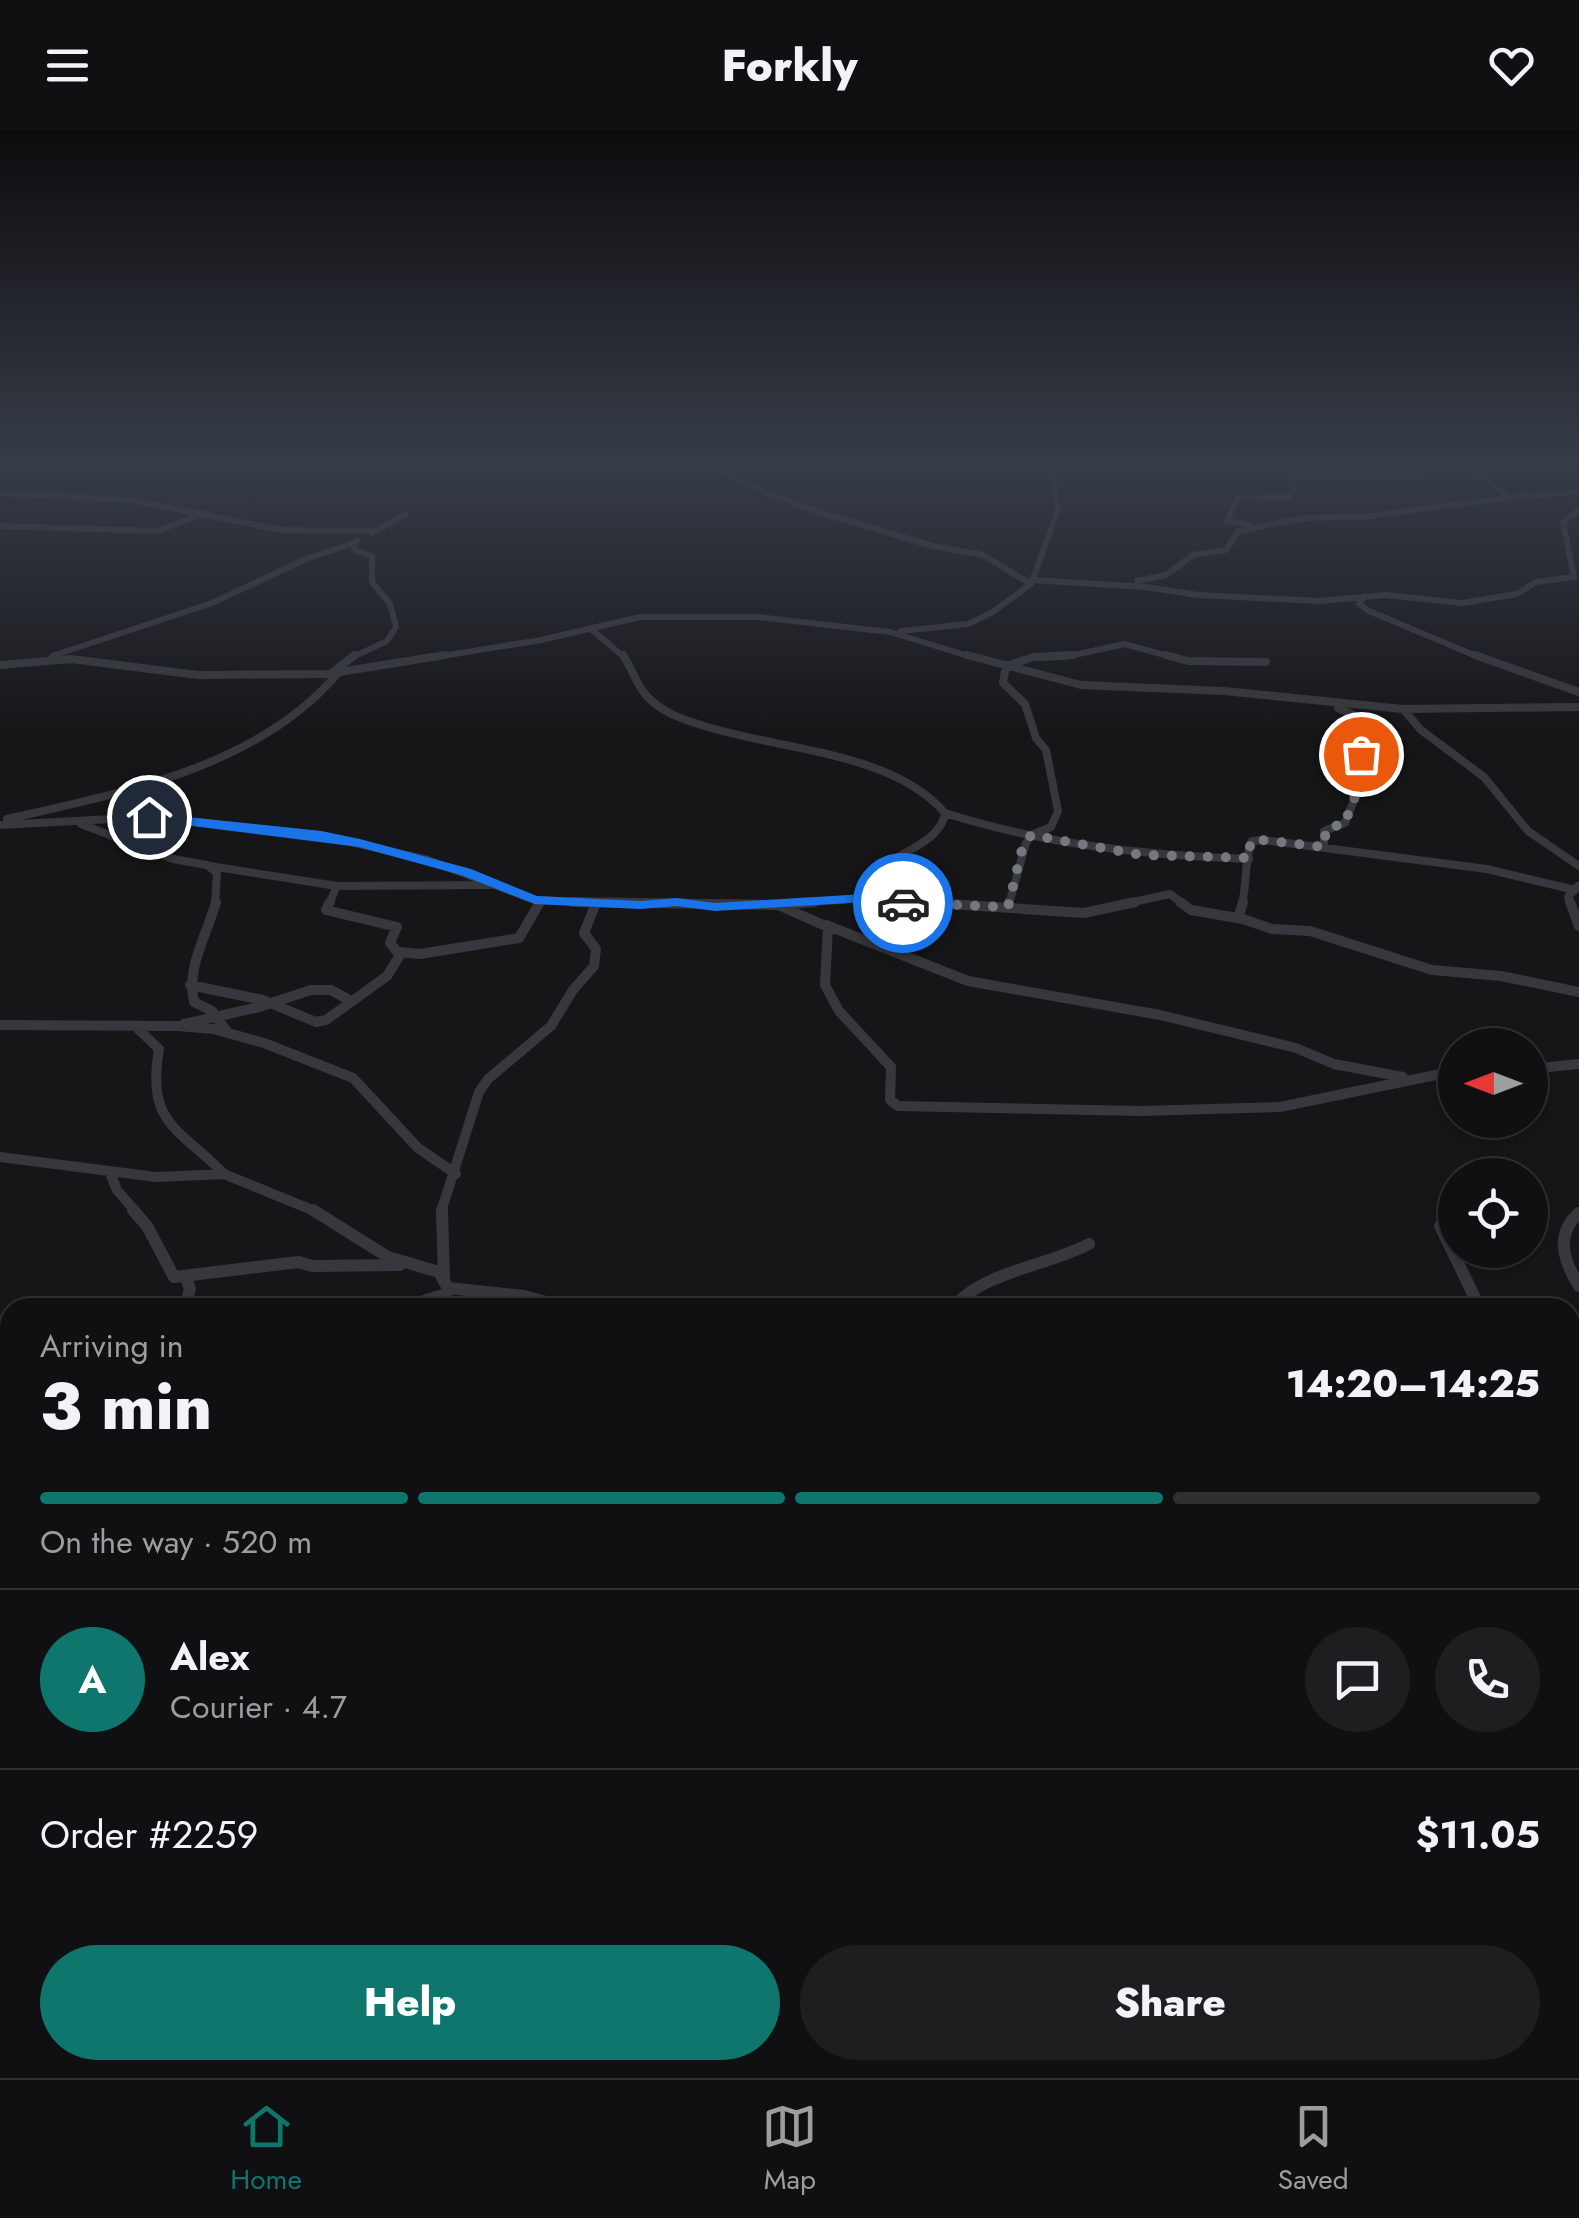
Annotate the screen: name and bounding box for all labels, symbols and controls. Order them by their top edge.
text: Forkly [722,33,857,98]
icon: menu [40,38,95,93]
icon: heart [1484,38,1539,93]
pin [1319,712,1404,797]
icon: bag [1334,727,1389,782]
pin [107,775,192,860]
icon: home [122,790,177,845]
courier [853,853,953,953]
icon: car [876,876,931,931]
north arrow [1438,1028,1548,1138]
map controls [1438,1028,1548,1268]
button: locate [1438,1158,1548,1268]
text: Arriving in [40,1323,184,1369]
text: 14:20–14:25 [1286,1356,1540,1411]
text: 3 min [40,1359,212,1453]
text: On the way · 520 m [40,1519,312,1565]
button: chat [1305,1627,1410,1732]
button: phone [1435,1627,1540,1732]
text: Alex [170,1629,250,1684]
text: A [79,1652,106,1707]
text: Courier · 4.7 [170,1684,347,1730]
text: Order #2259 [40,1807,258,1862]
text: $11.05 [1416,1807,1540,1862]
button: Help [40,1945,780,2060]
button: Share [800,1945,1540,2060]
tab: Home [230,2099,302,2200]
tab: Map [762,2099,817,2200]
tab: Saved [1278,2099,1349,2200]

